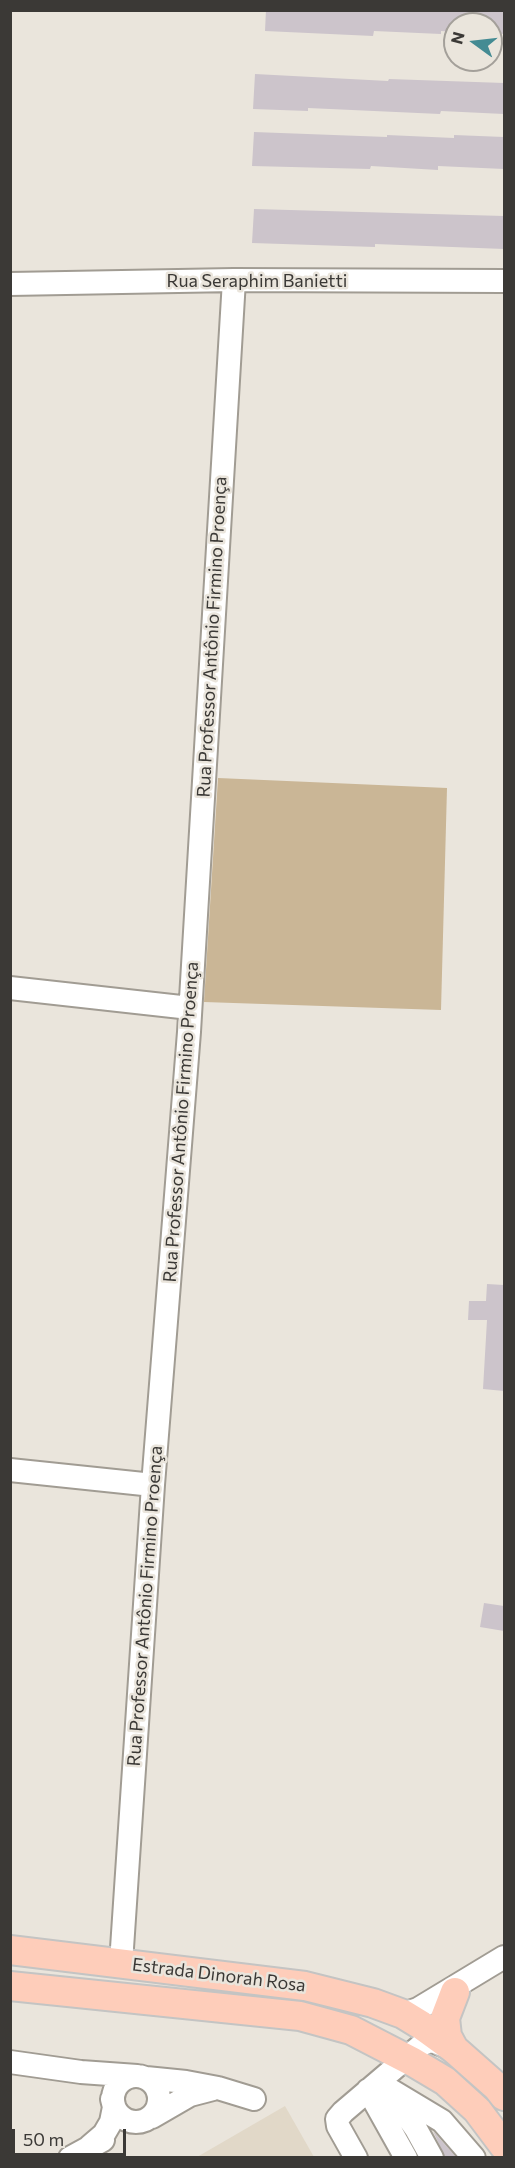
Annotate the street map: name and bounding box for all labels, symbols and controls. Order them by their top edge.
north arrow [443,12,503,72]
text: N [446,29,468,46]
street label: Rua Seraphim Banietti [167,270,347,292]
street label: Rua Professor Antônio Firmino Proença [193,476,231,798]
street label: Rua Professor Antônio Firmino Proença [159,961,203,1283]
street label: Rua Professor Antônio Firmino Proença [123,1445,167,1767]
street label: Estrada Dinorah Rosa [131,1954,307,1996]
scale bar [15,2117,129,2155]
text: 50 m [23,2128,64,2150]

